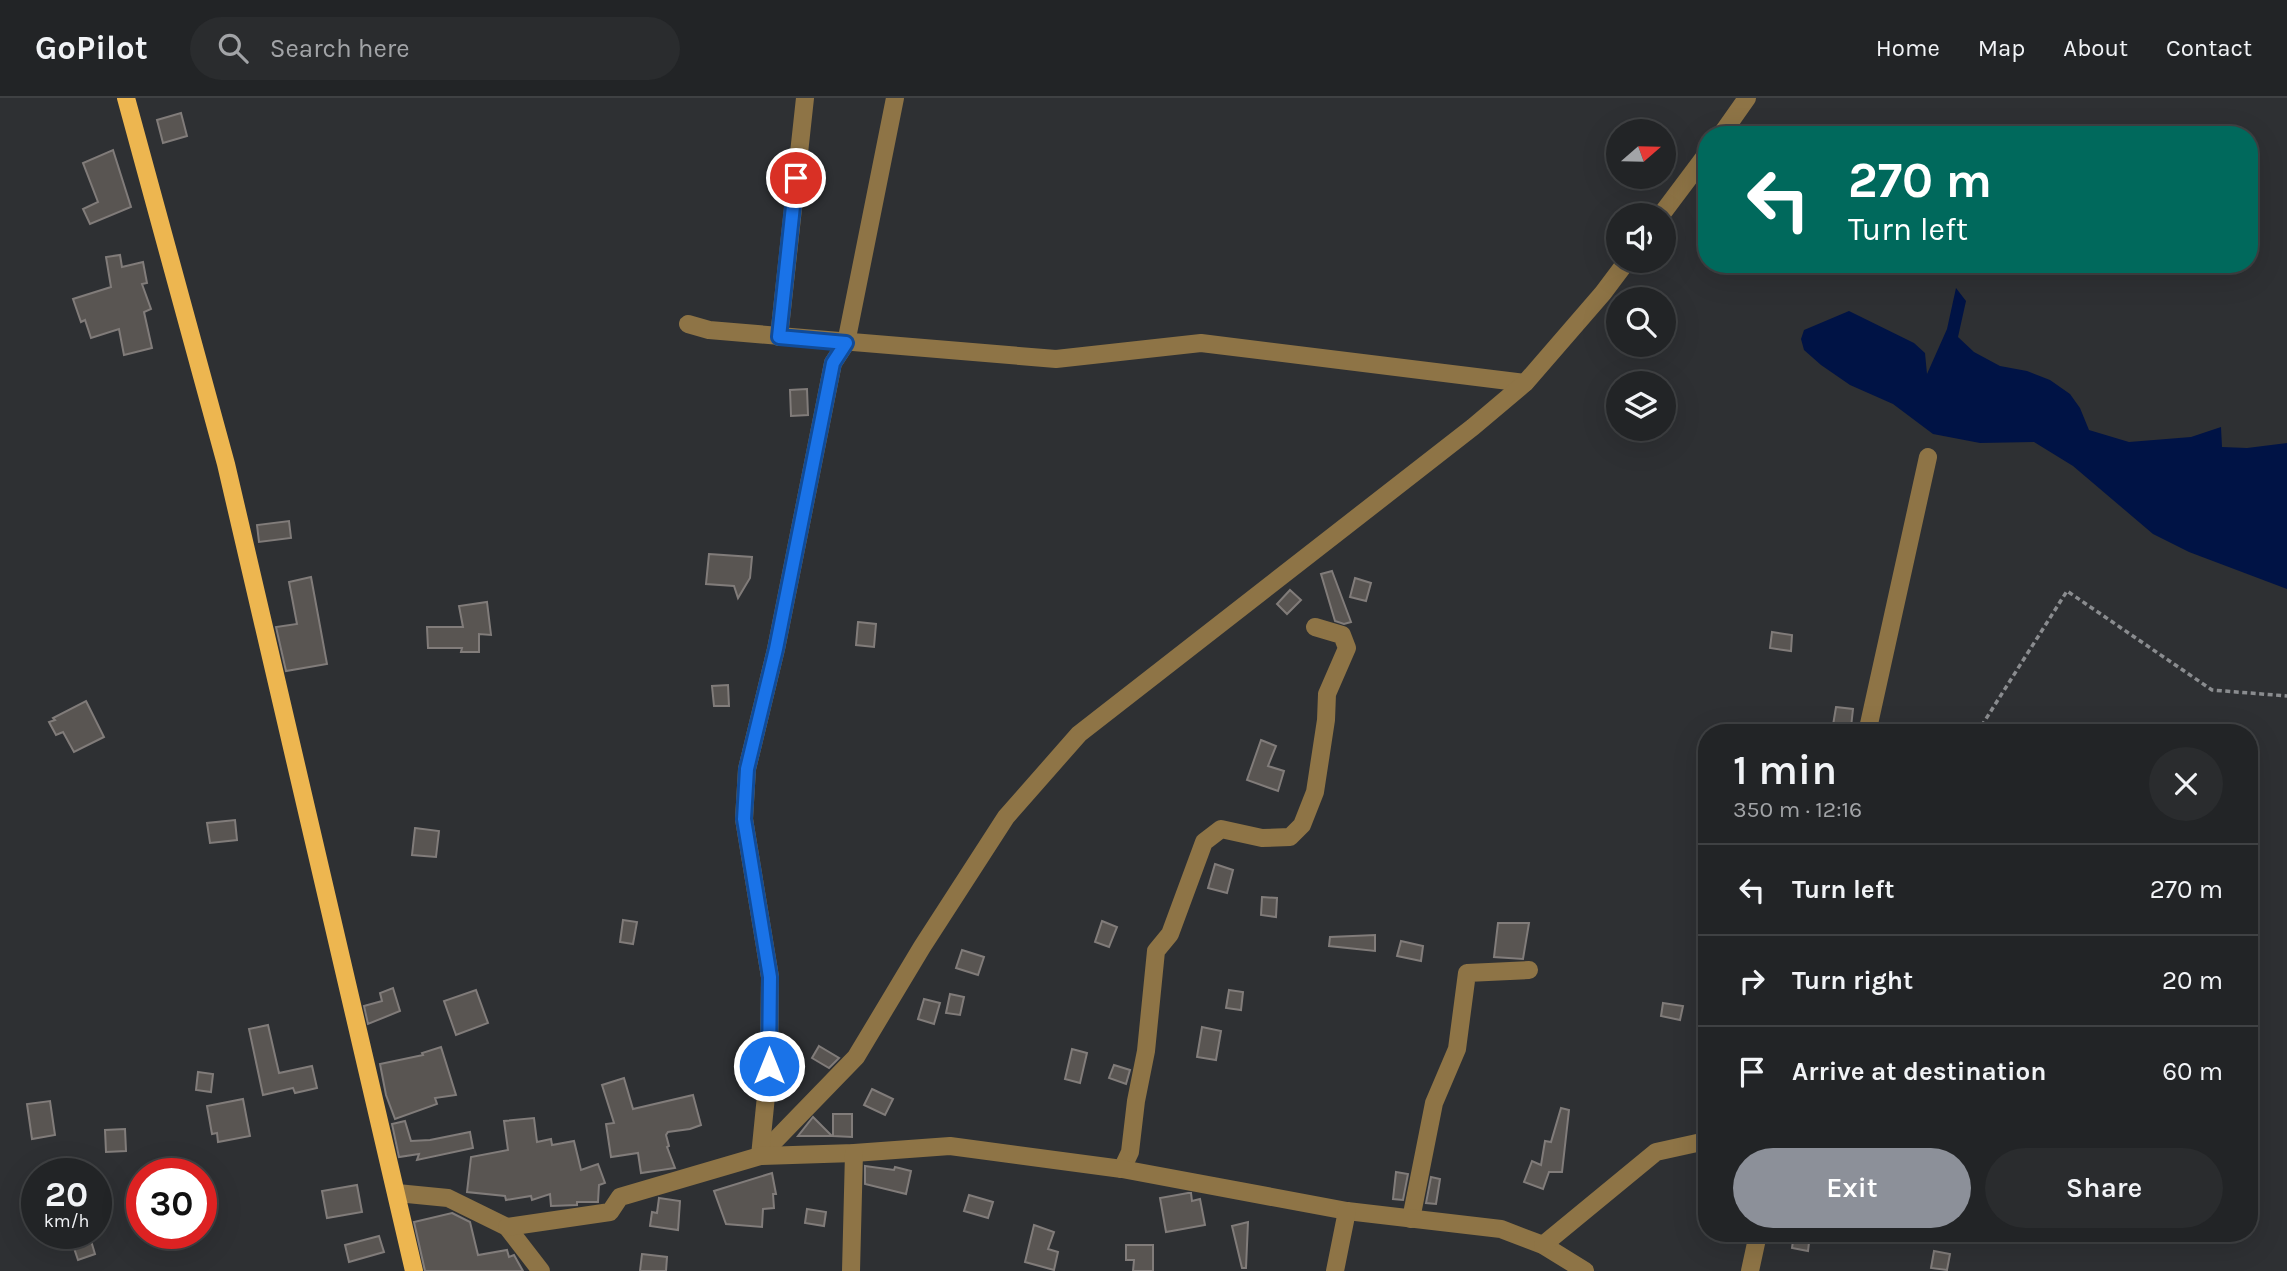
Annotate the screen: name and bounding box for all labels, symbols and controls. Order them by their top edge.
search box [190,17,680,80]
text: GoPilot [35,29,148,67]
icon: search [214,29,252,67]
text: Search here [270,33,410,64]
text: Home [1876,34,1940,62]
text: Map [1978,34,2025,62]
text: About [2063,34,2128,62]
text: Contact [2166,34,2252,62]
north arrow [1606,119,1676,189]
map controls [1606,119,1676,441]
pin [766,148,826,208]
text: 270 m [1848,152,1992,209]
icon: left [1733,154,1824,245]
icon: arrive [777,159,815,197]
button: sound [1606,203,1676,273]
text: Turn left [1848,211,1968,248]
button: search [1606,287,1676,357]
button: layers [1606,371,1676,441]
text: 1 min [1733,745,1837,795]
button: close [2149,747,2223,821]
text: 350 m · 12:16 [1733,796,1862,823]
icon: left [1733,871,1771,909]
text: Turn left [1792,874,1894,905]
text: 270 m [2150,874,2223,905]
icon: right [1733,962,1771,1000]
text: Turn right [1792,965,1913,996]
text: 20 m [2162,965,2223,996]
position arrow [732,1029,806,1103]
icon: arrive [1733,1053,1771,1091]
text: Arrive at destination [1792,1056,2046,1087]
text: 60 m [2162,1056,2223,1087]
button: Exit [1733,1148,1971,1228]
button: Share [1985,1148,2223,1228]
speed limit sign: 30 [126,1158,217,1249]
text: 20 [45,1174,88,1215]
text: km/h [44,1210,89,1232]

